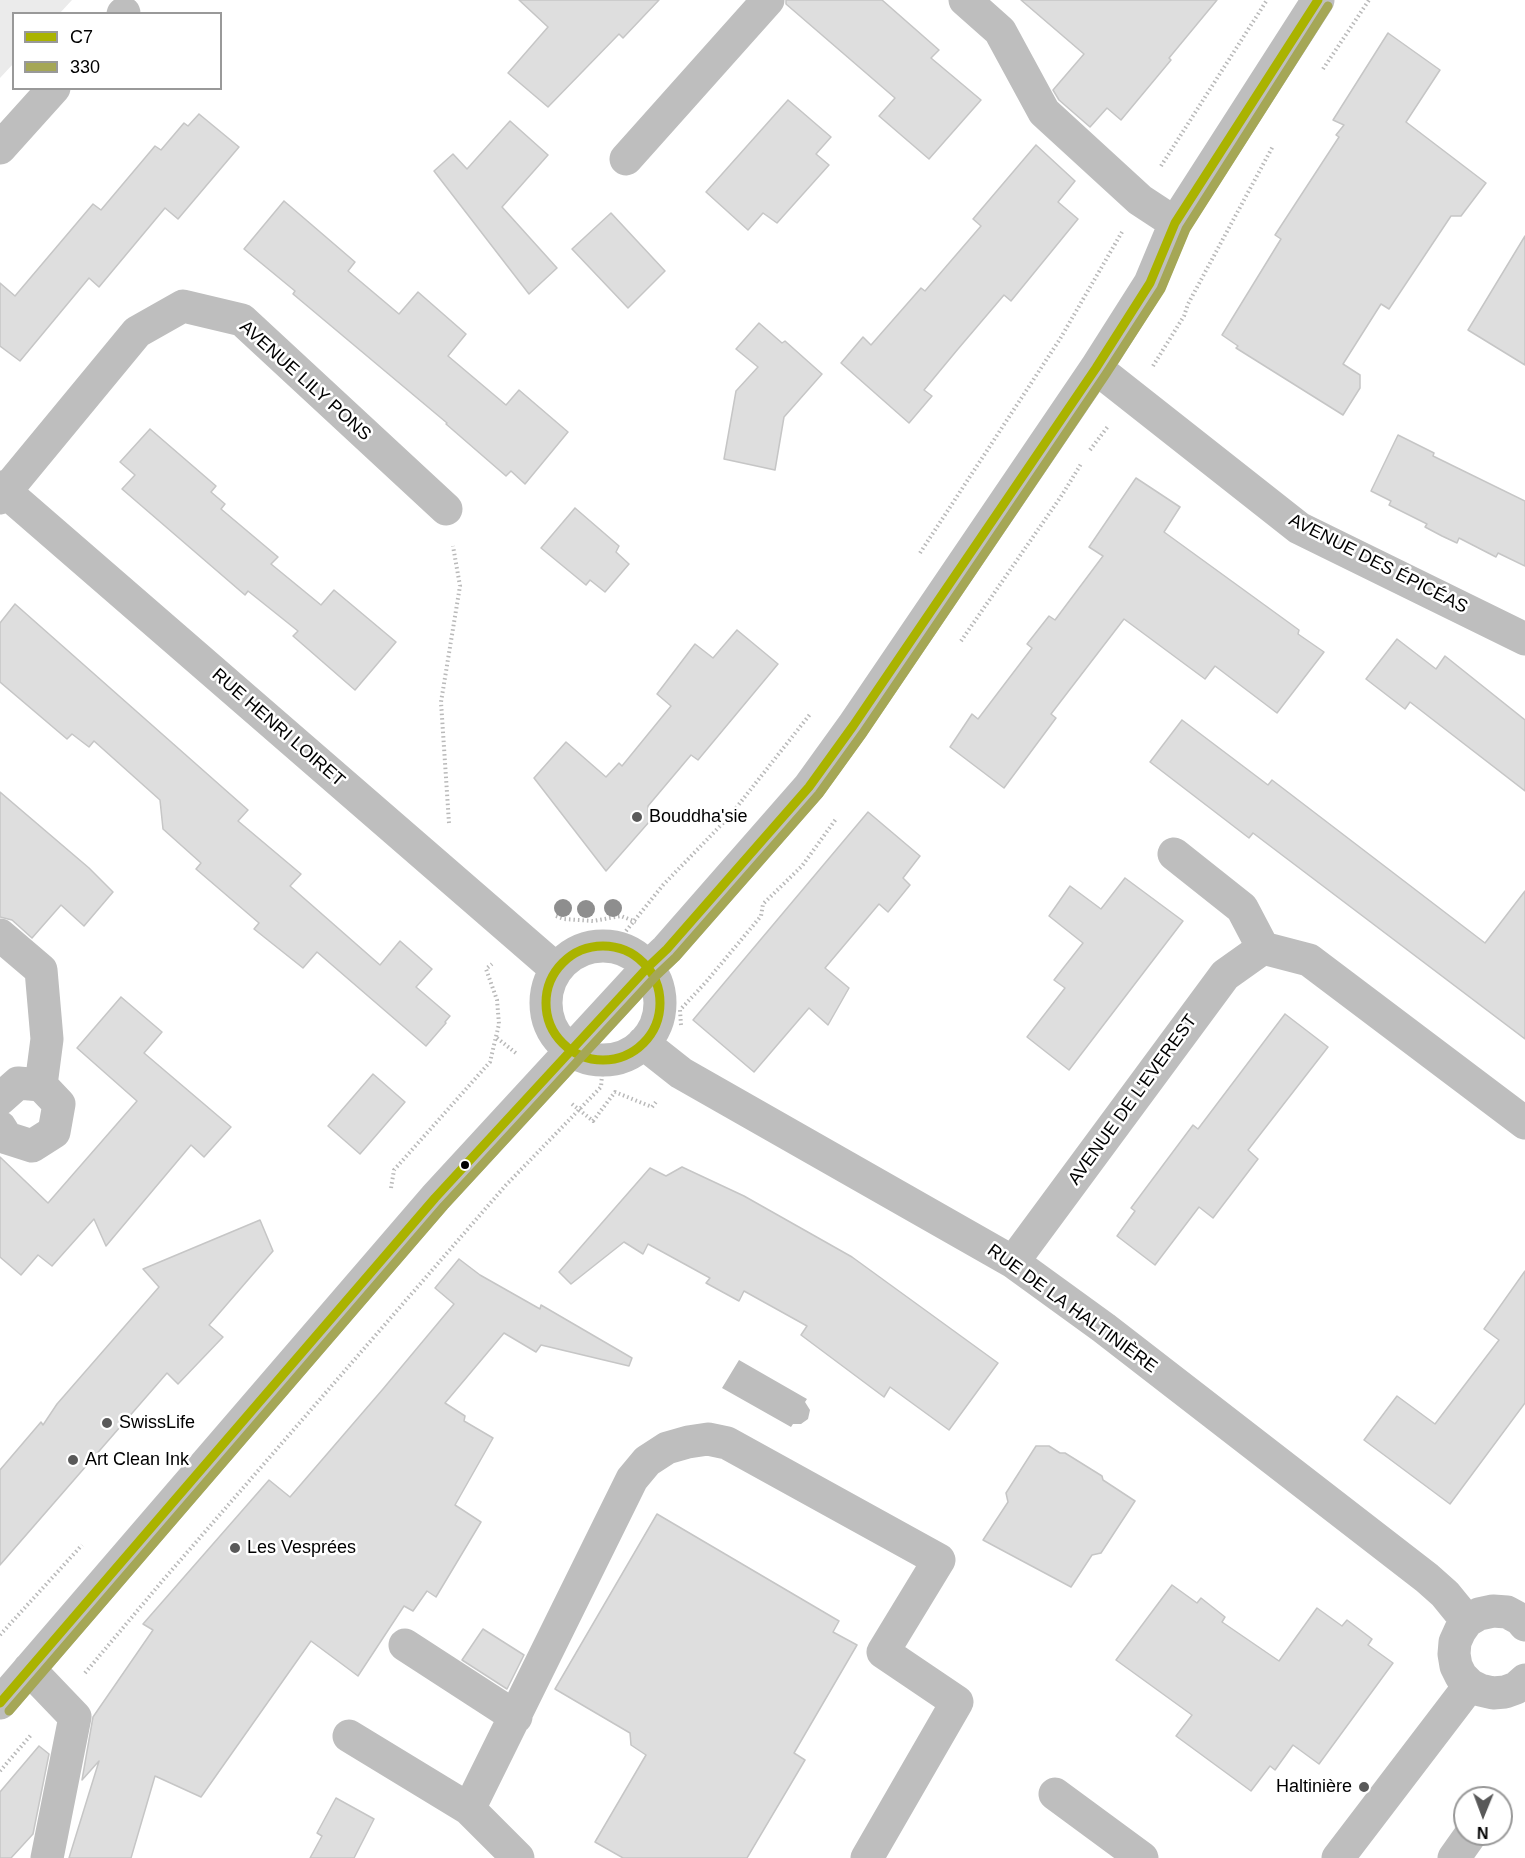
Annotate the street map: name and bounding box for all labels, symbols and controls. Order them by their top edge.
legend [12,12,222,90]
text: C7 [70,27,93,47]
text: 330 [70,57,100,77]
street label: AVENUE LILY PONS [235,316,375,446]
street label: AVENUE DES ÉPICÉAS [1285,509,1471,619]
street label: RUE HENRI LOIRET [207,664,349,792]
place label: Bouddha'sie [649,806,748,828]
marker: Bouddha'sie [630,810,644,824]
street label: AVENUE DE L'EVEREST [1064,1011,1202,1189]
unlabelled marker [459,1159,471,1171]
street label: RUE DE LA HALTINIÈRE [983,1240,1161,1378]
place label: SwissLife [119,1412,195,1434]
marker: SwissLife [100,1416,114,1430]
place label: Art Clean Ink [85,1449,189,1471]
marker: Art Clean Ink [66,1453,80,1467]
place label: Les Vesprées [247,1537,356,1559]
marker: Les Vesprées [228,1541,242,1555]
place label: Haltinière [1276,1776,1352,1798]
marker: Haltinière [1357,1780,1371,1794]
north arrow [1453,1786,1513,1846]
text: N [1477,1824,1489,1841]

